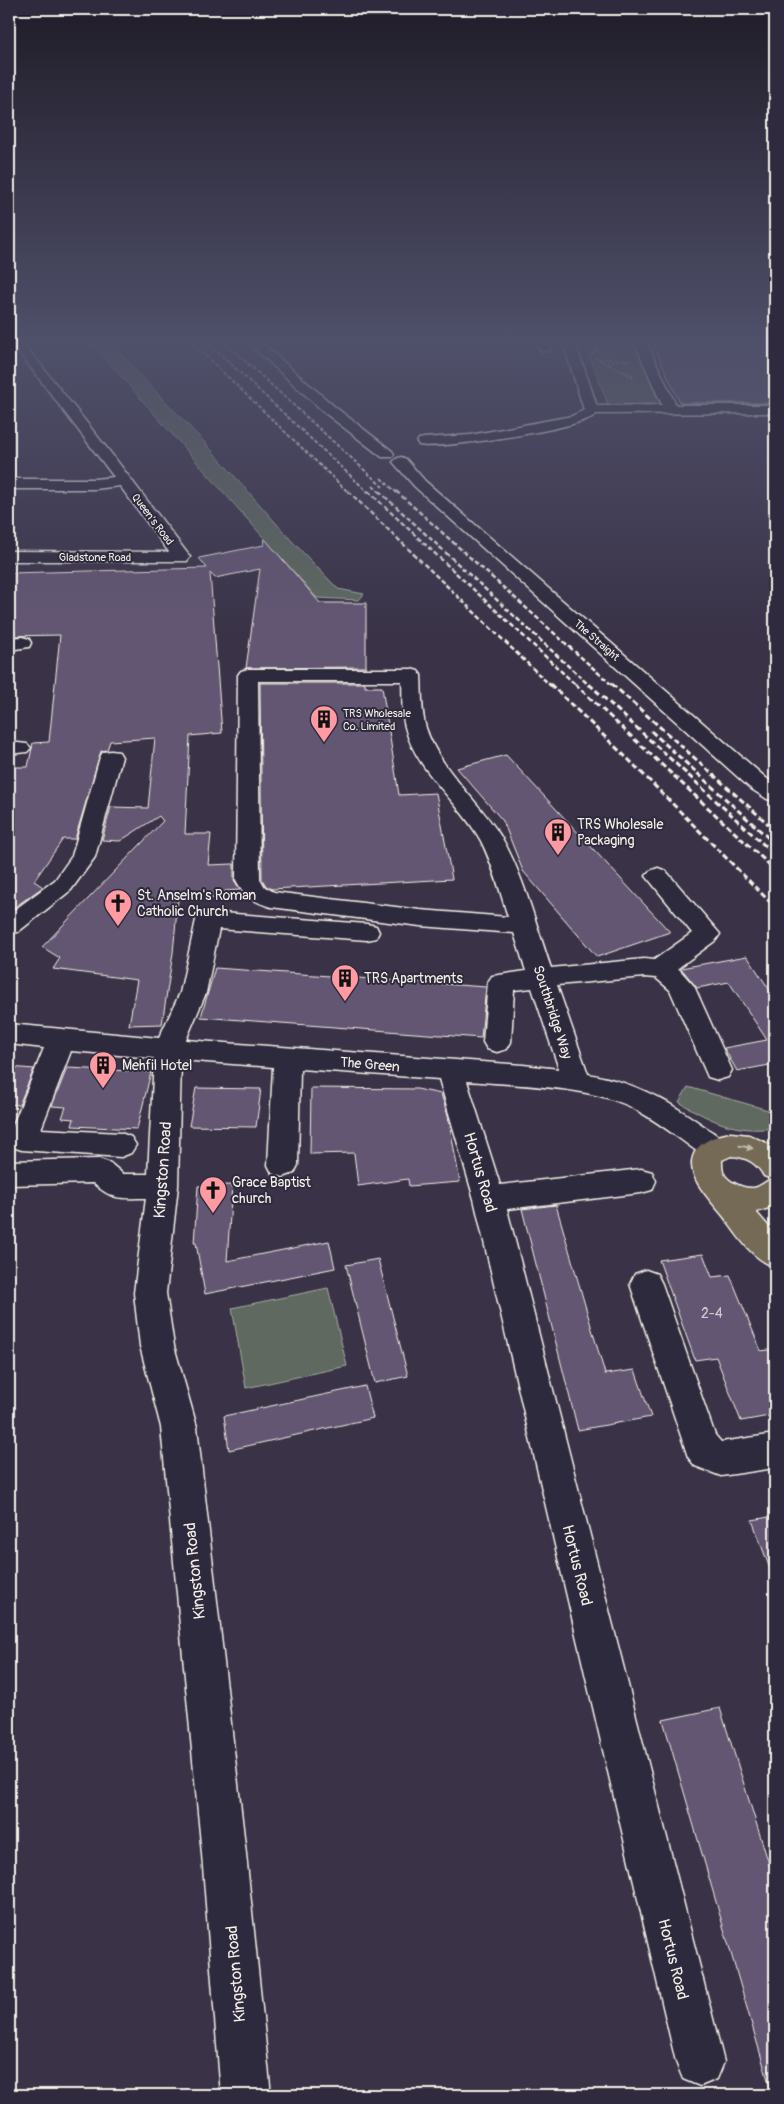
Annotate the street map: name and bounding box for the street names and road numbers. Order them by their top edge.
street label: Queen's Road [129,491,176,548]
street label: Gladstone Road [59,551,131,564]
street label: The Straight [571,617,623,664]
street label: Southbridge Way [529,963,576,1061]
street label: The Green [339,1053,401,1076]
street label: Kingston Road [150,1121,176,1219]
street label: Hortus Road [459,1130,501,1215]
street label: Kingston Road [180,1522,210,1620]
street label: Hortus Road [557,1523,597,1608]
street label: Hortus Road [653,1917,693,2002]
street label: Kingston Road [222,1925,250,2023]

